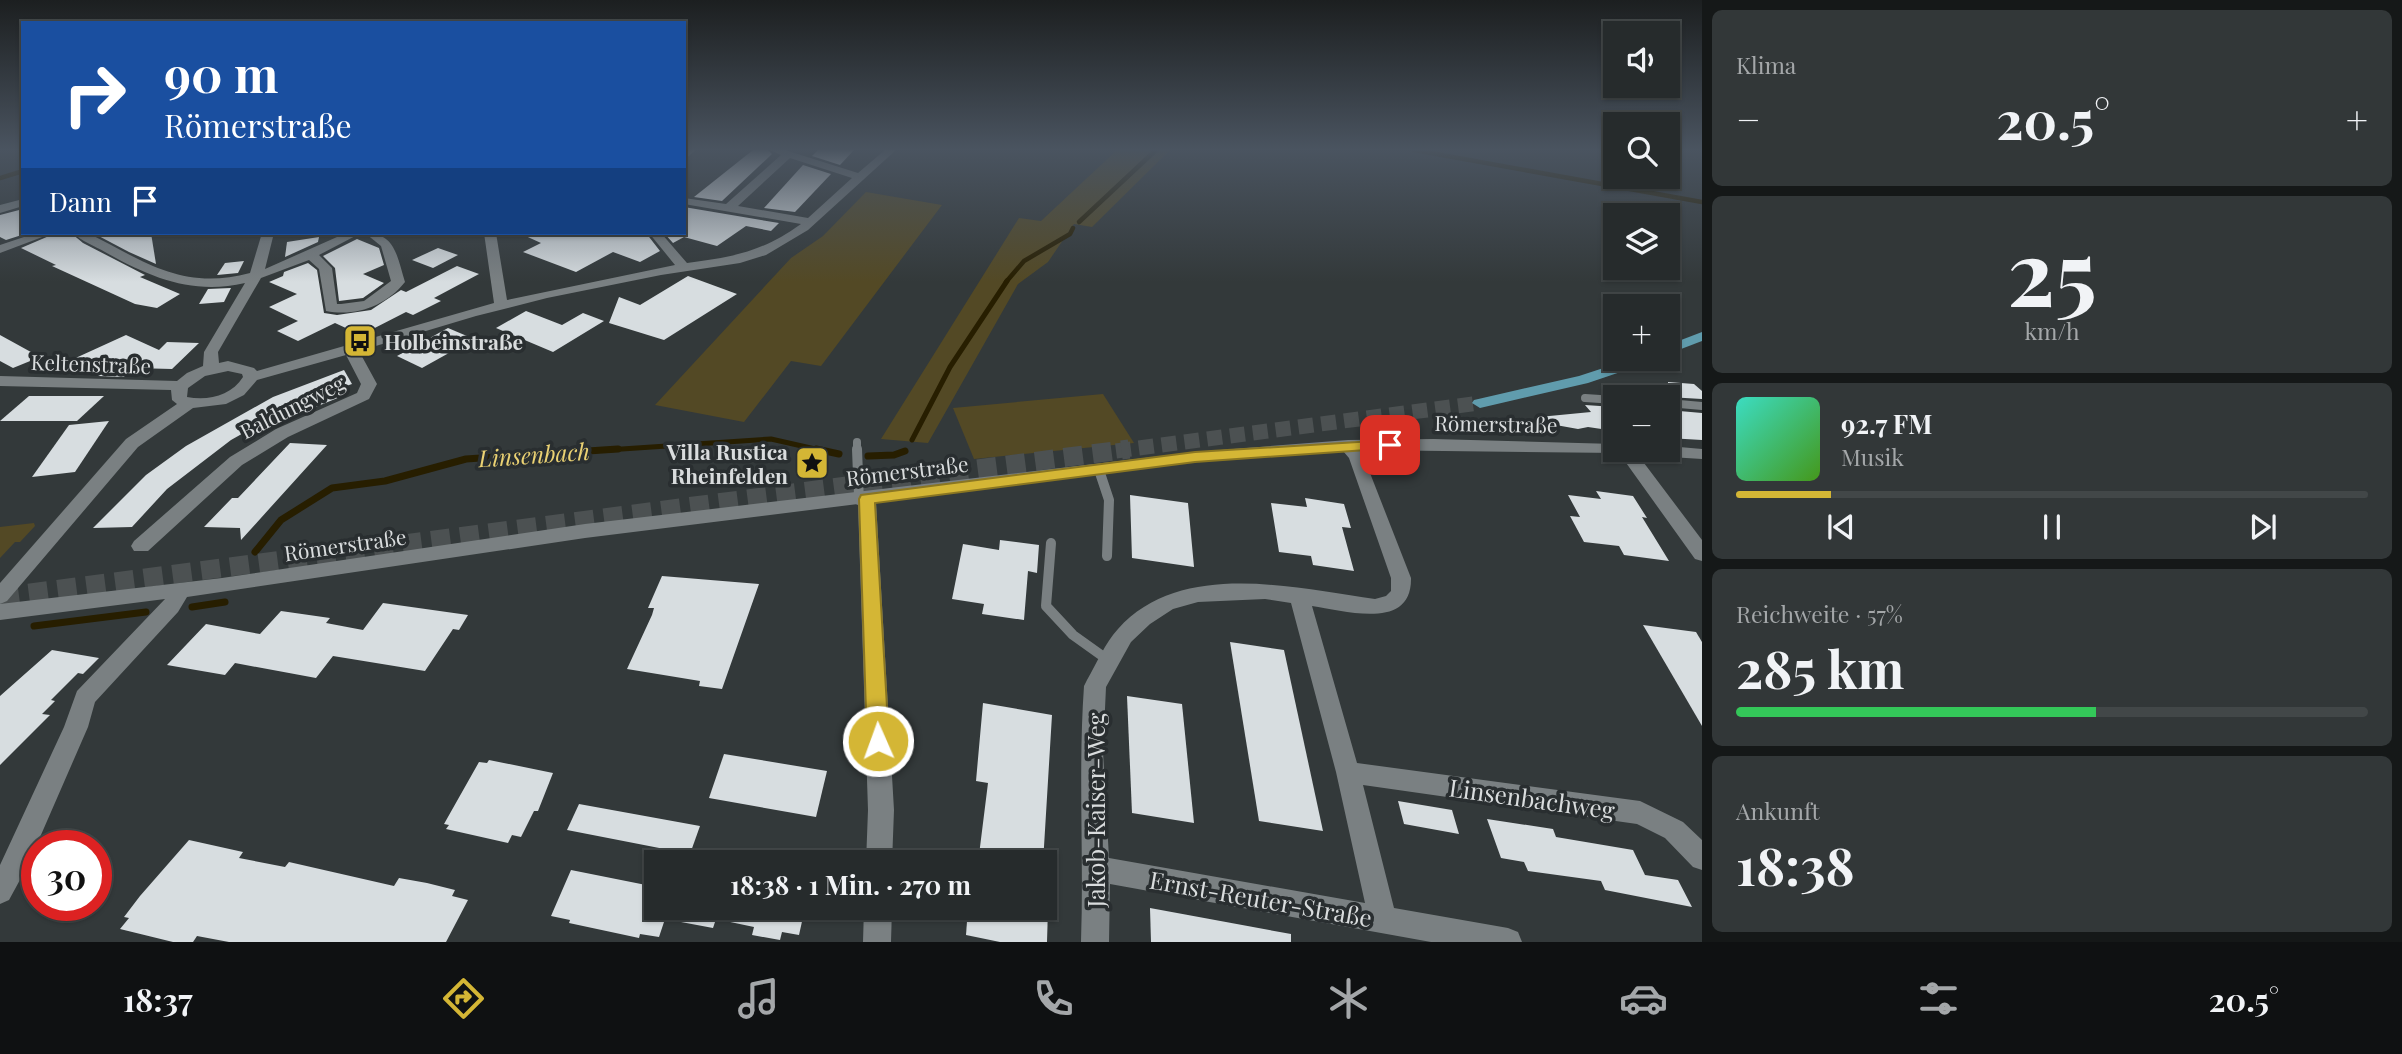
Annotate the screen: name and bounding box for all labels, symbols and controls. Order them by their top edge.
map controls [1603,21,1680,462]
button: sound [1603,21,1680,98]
text: 90 m [164,40,278,105]
icon: right [49,49,140,140]
text: Klima [1736,49,1796,80]
text: 20.5° [1996,84,2110,153]
text: − [1736,93,1761,144]
text: + [2346,93,2368,144]
text: Römerstraße [164,103,352,146]
button: search [1603,112,1680,189]
icon: arrive [126,182,164,220]
text: Dann [49,184,112,219]
button: layers [1603,203,1680,280]
text: 25 [2007,209,2097,330]
button: + [1603,294,1680,371]
text: km/h [2024,315,2080,346]
bus stop icon: Holbeinstraße [341,322,379,360]
place label: Holbeinstraße [384,327,523,355]
street label: Keltenstraße [30,347,152,379]
street label: Baldungweg [235,367,349,445]
button: − [1603,385,1680,462]
text: 92.7 FM [1841,406,1932,441]
street label: Römerstraße [1434,408,1558,438]
pin [1360,415,1420,475]
icon: arrive [1371,426,1409,464]
water label: Linsenbach [476,435,591,473]
place label: Villa Rustica Rheinfelden [666,437,788,489]
text: Musik [1841,441,1904,472]
place icon: Villa Rustica Rheinfelden [793,444,831,482]
street label: Römerstraße [844,449,970,491]
icon: previous [1822,508,1860,546]
icon: pause [2033,508,2071,546]
icon: next [2244,508,2282,546]
street label: Römerstraße [282,522,408,566]
text: Reichweite · 57% [1736,598,1903,629]
text: 285 km [1736,633,1904,702]
position arrow [841,704,915,778]
street label: Jakob-Kaiser-Weg [1079,712,1111,908]
street label: Linsenbachweg [1447,771,1617,825]
text: Ankunft [1736,795,1820,826]
speed limit sign: 30 [21,830,112,921]
text: 18:38 [1736,830,1855,899]
street label: Ernst-Reuter-Straße [1147,863,1375,933]
text: 18:38 · 1 Min. · 270 m [730,867,971,902]
icon: directions [439,974,488,1023]
icon: music [734,974,783,1023]
icon: phone [1029,974,1078,1023]
icon: climate [1324,974,1373,1023]
icon: car [1619,974,1668,1023]
icon: filters [1914,974,1963,1023]
text: 18:37 [123,977,193,1020]
text: 20.5° [2209,977,2279,1020]

